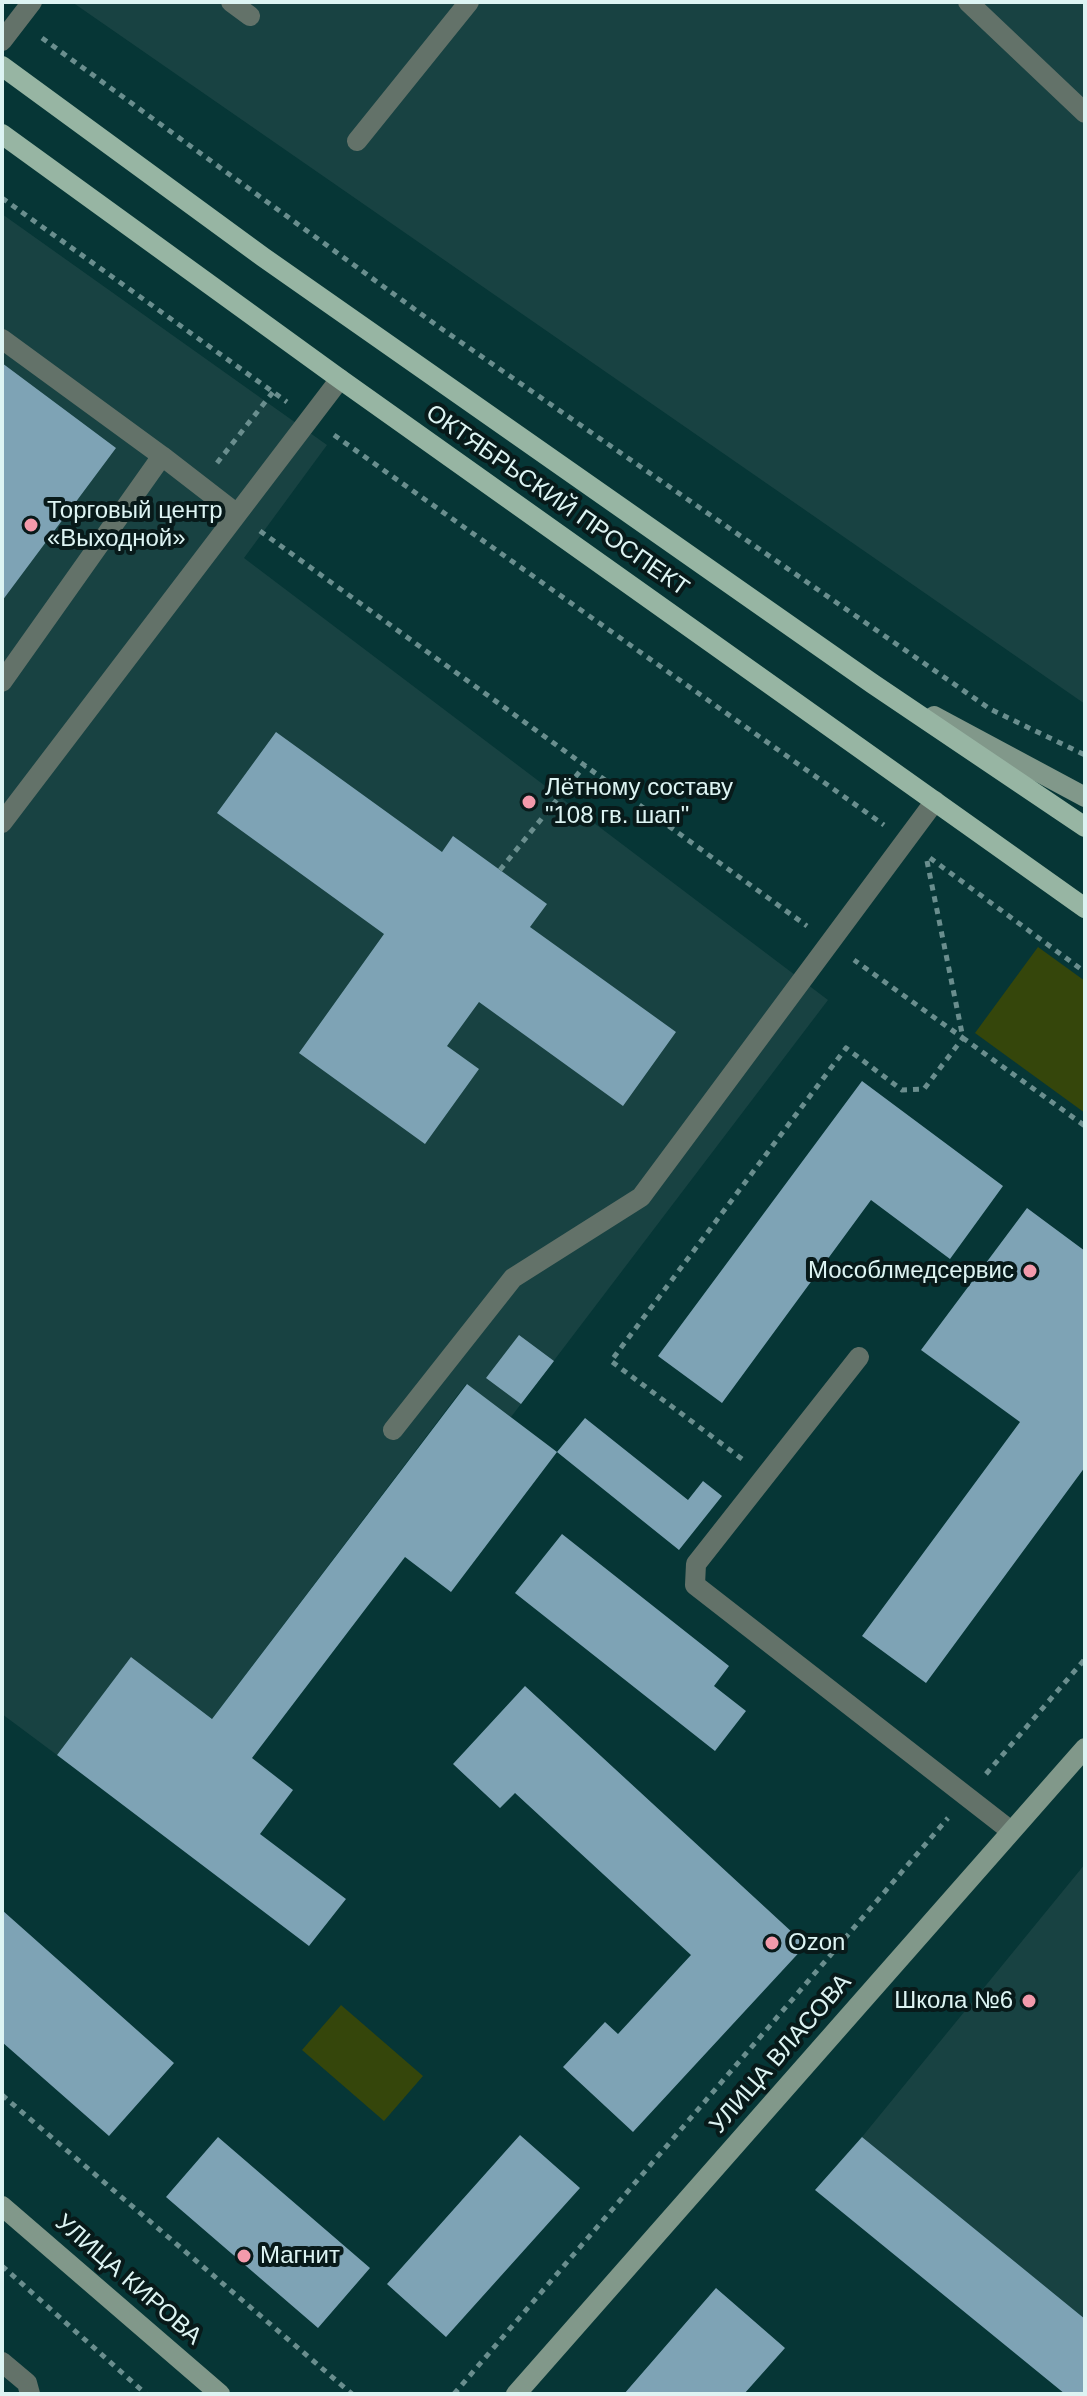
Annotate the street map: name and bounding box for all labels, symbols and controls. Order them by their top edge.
street label: ОКТЯБРЬСКИЙ ПРОСПЕКТ [420,399,694,603]
place label: Торговый центр «Выходной» [47,497,223,553]
marker: Торговый центр «Выходной» [22,516,40,534]
place label: Лётному составу "108 гв. шап" [545,774,733,830]
marker: Лётному составу "108 гв. шап" [520,793,538,811]
place label: Мособлмедсервис [808,1257,1014,1285]
marker: Мособлмедсервис [1021,1262,1039,1280]
place label: Ozon [788,1929,845,1957]
marker: Ozon [763,1934,781,1952]
street label: УЛИЦА ВЛАСОВА [704,1969,858,2139]
place label: Школа №6 [894,1987,1013,2015]
marker: Школа №6 [1020,1992,1038,2010]
street label: УЛИЦА КИРОВА [49,2209,207,2351]
place label: Магнит [260,2242,340,2270]
marker: Магнит [235,2247,253,2265]

